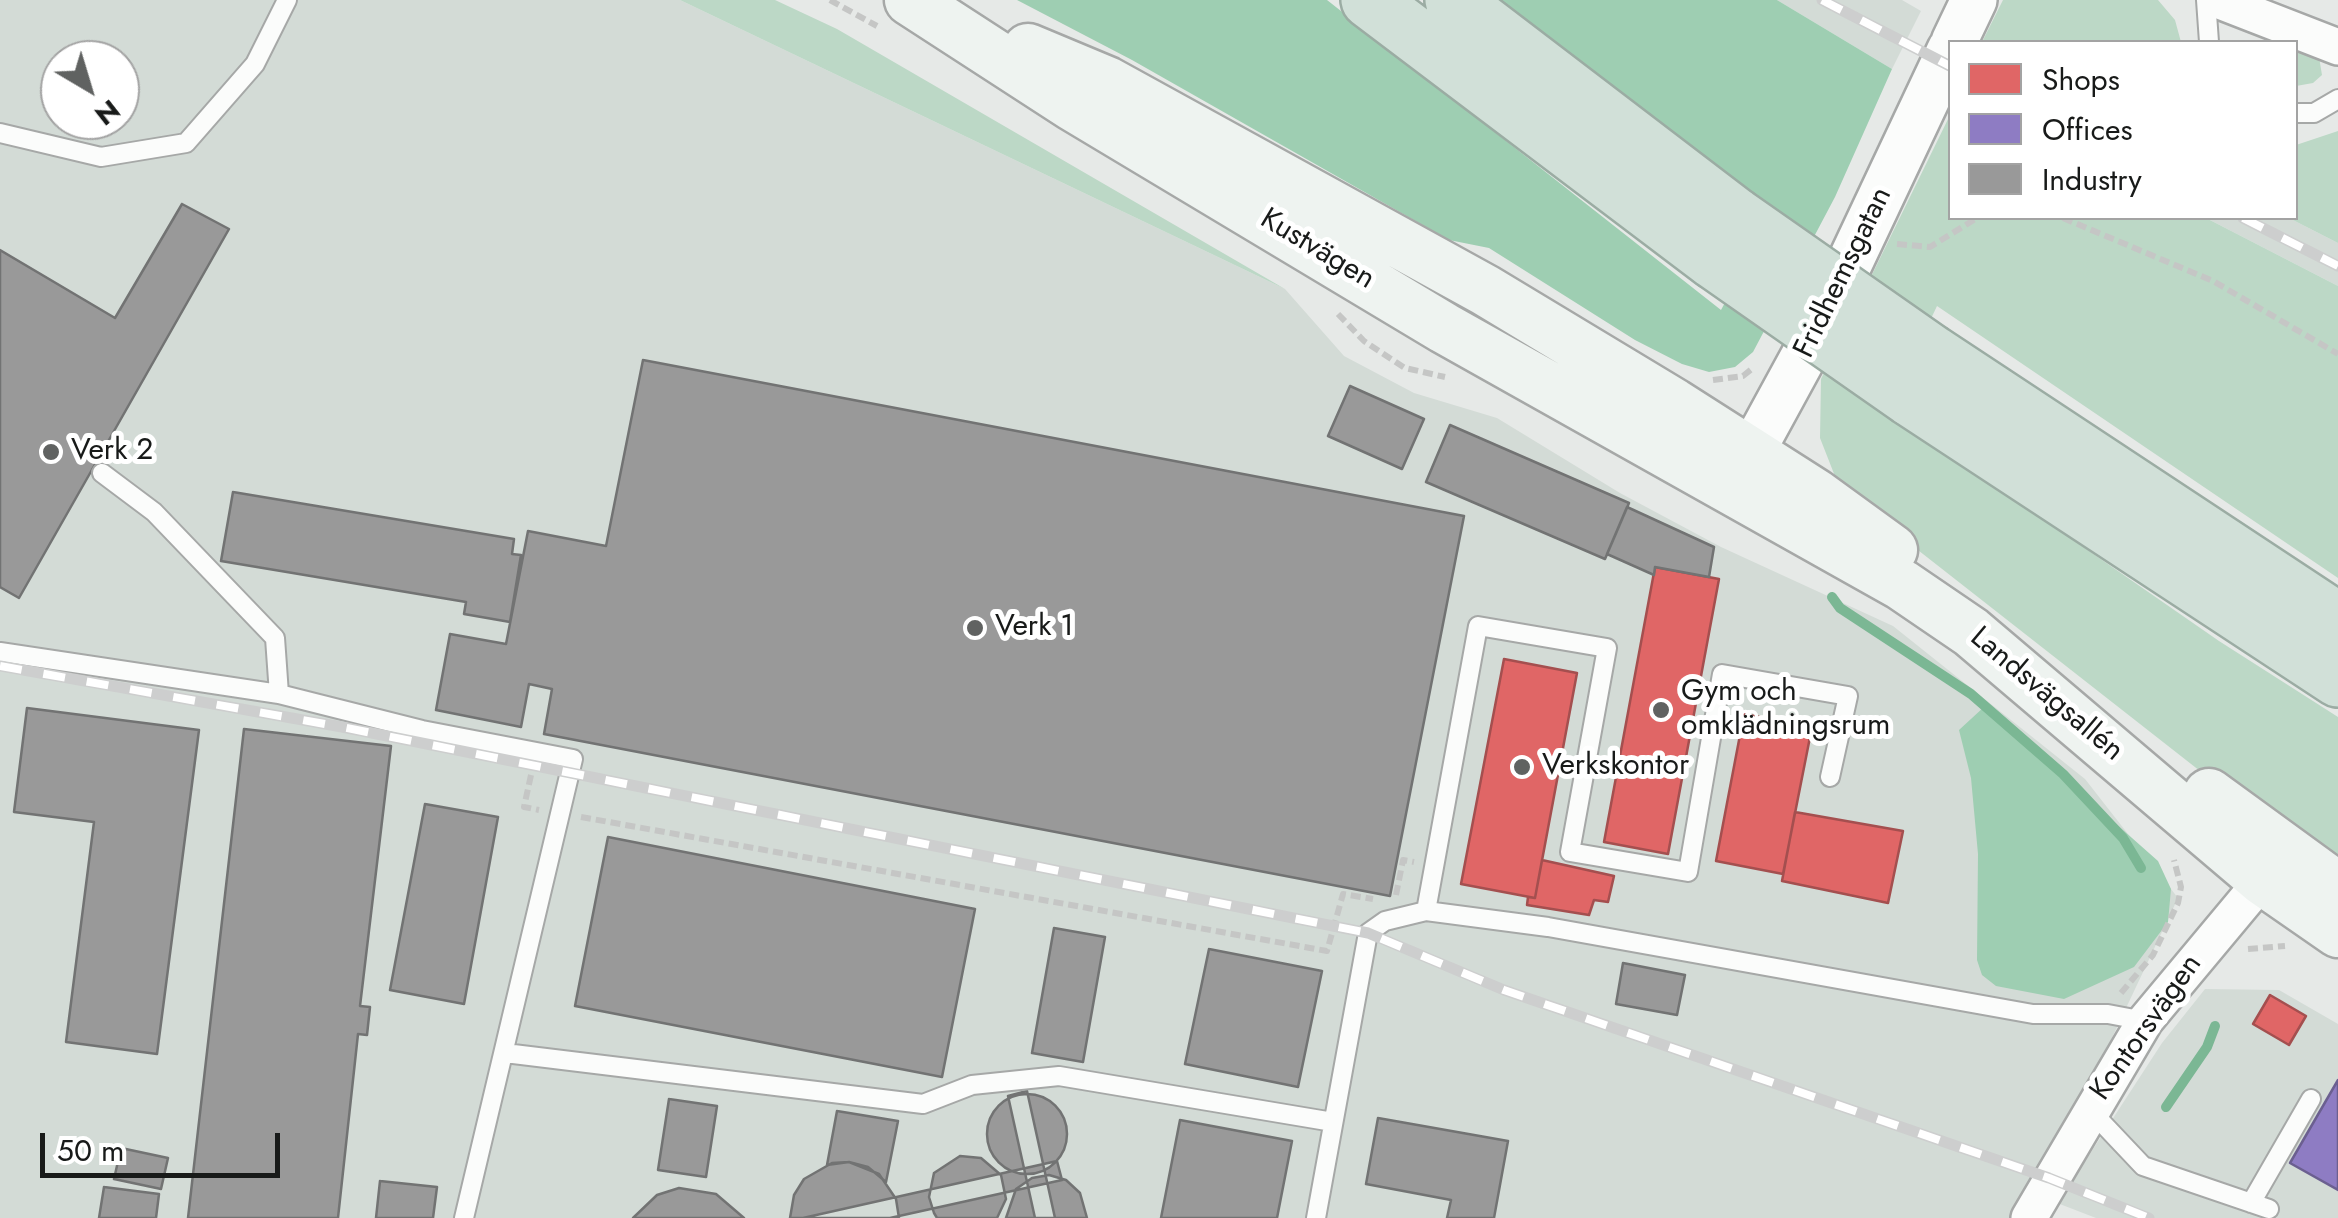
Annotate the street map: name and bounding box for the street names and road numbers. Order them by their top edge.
street label: Fridhemsgatan [1787,182,1901,364]
street label: Kustvägen [1253,202,1381,298]
street label: Landsvägsallén [1962,620,2130,770]
street label: Kontorsvägen [2083,948,2211,1108]

